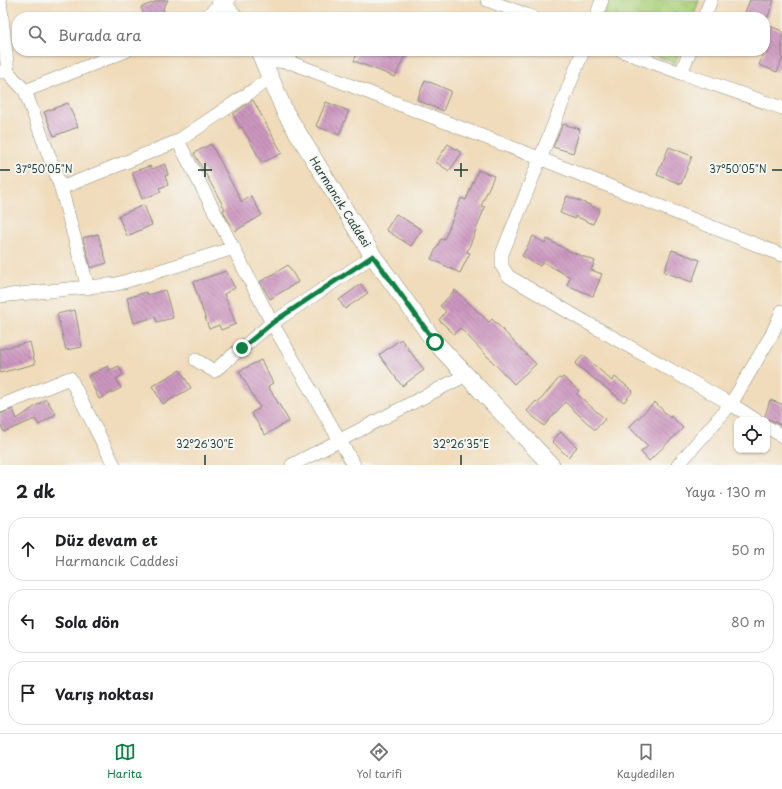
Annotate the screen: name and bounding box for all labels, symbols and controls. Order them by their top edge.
search box [12,12,770,56]
icon: search [26,23,48,45]
text: Burada ara [58,23,141,46]
street label: Harmancık Caddesi [306,153,375,251]
text: 37°50'05"N [15,161,73,176]
text: 37°50'05"N [709,161,767,176]
route start [426,333,444,351]
route end [233,339,251,357]
map controls [734,417,770,453]
button: locate [734,417,770,453]
text: 32°26'30"E [176,436,234,451]
text: 32°26'35"E [433,436,489,451]
text: 2 dk [16,478,55,504]
text: Yaya · 130 m [685,482,766,501]
text: Düz devam et [55,528,158,551]
icon: ahead [17,538,39,560]
text: 50 m [731,540,765,559]
text: Harmancık Caddesi [55,551,178,570]
icon: left [17,610,39,632]
text: Sola dön [55,610,119,633]
text: 80 m [731,612,765,631]
icon: arrive [17,682,39,704]
text: Varış noktası [55,682,154,705]
tab: Harita [107,741,142,782]
tab: Yol tarifi [357,741,402,782]
tab: Kaydedilen [617,741,675,782]

